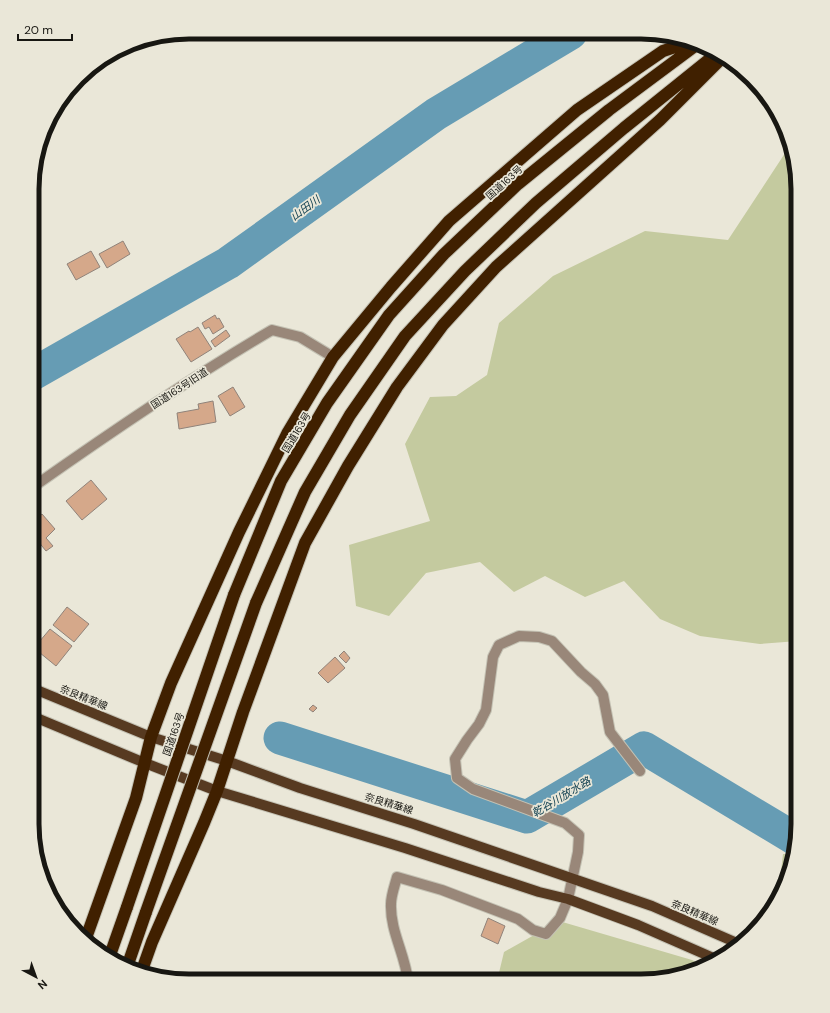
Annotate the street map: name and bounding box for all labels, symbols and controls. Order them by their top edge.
scale bar [18,16,72,42]
text: 20 m [24,22,53,38]
street label: 国道163号 [483,162,526,202]
water label: 山田川 [288,192,323,223]
street label: 国道163号旧道 [148,365,210,412]
street label: 国道163号 [279,409,314,455]
street label: 奈良精華線 [58,682,109,713]
street label: 国道163号 [160,711,187,758]
water label: 乾谷川放水路 [529,773,594,820]
street label: 奈良精華線 [363,790,415,817]
street label: 奈良精華線 [669,897,720,928]
north arrow [16,957,56,997]
text: N [35,977,50,992]

